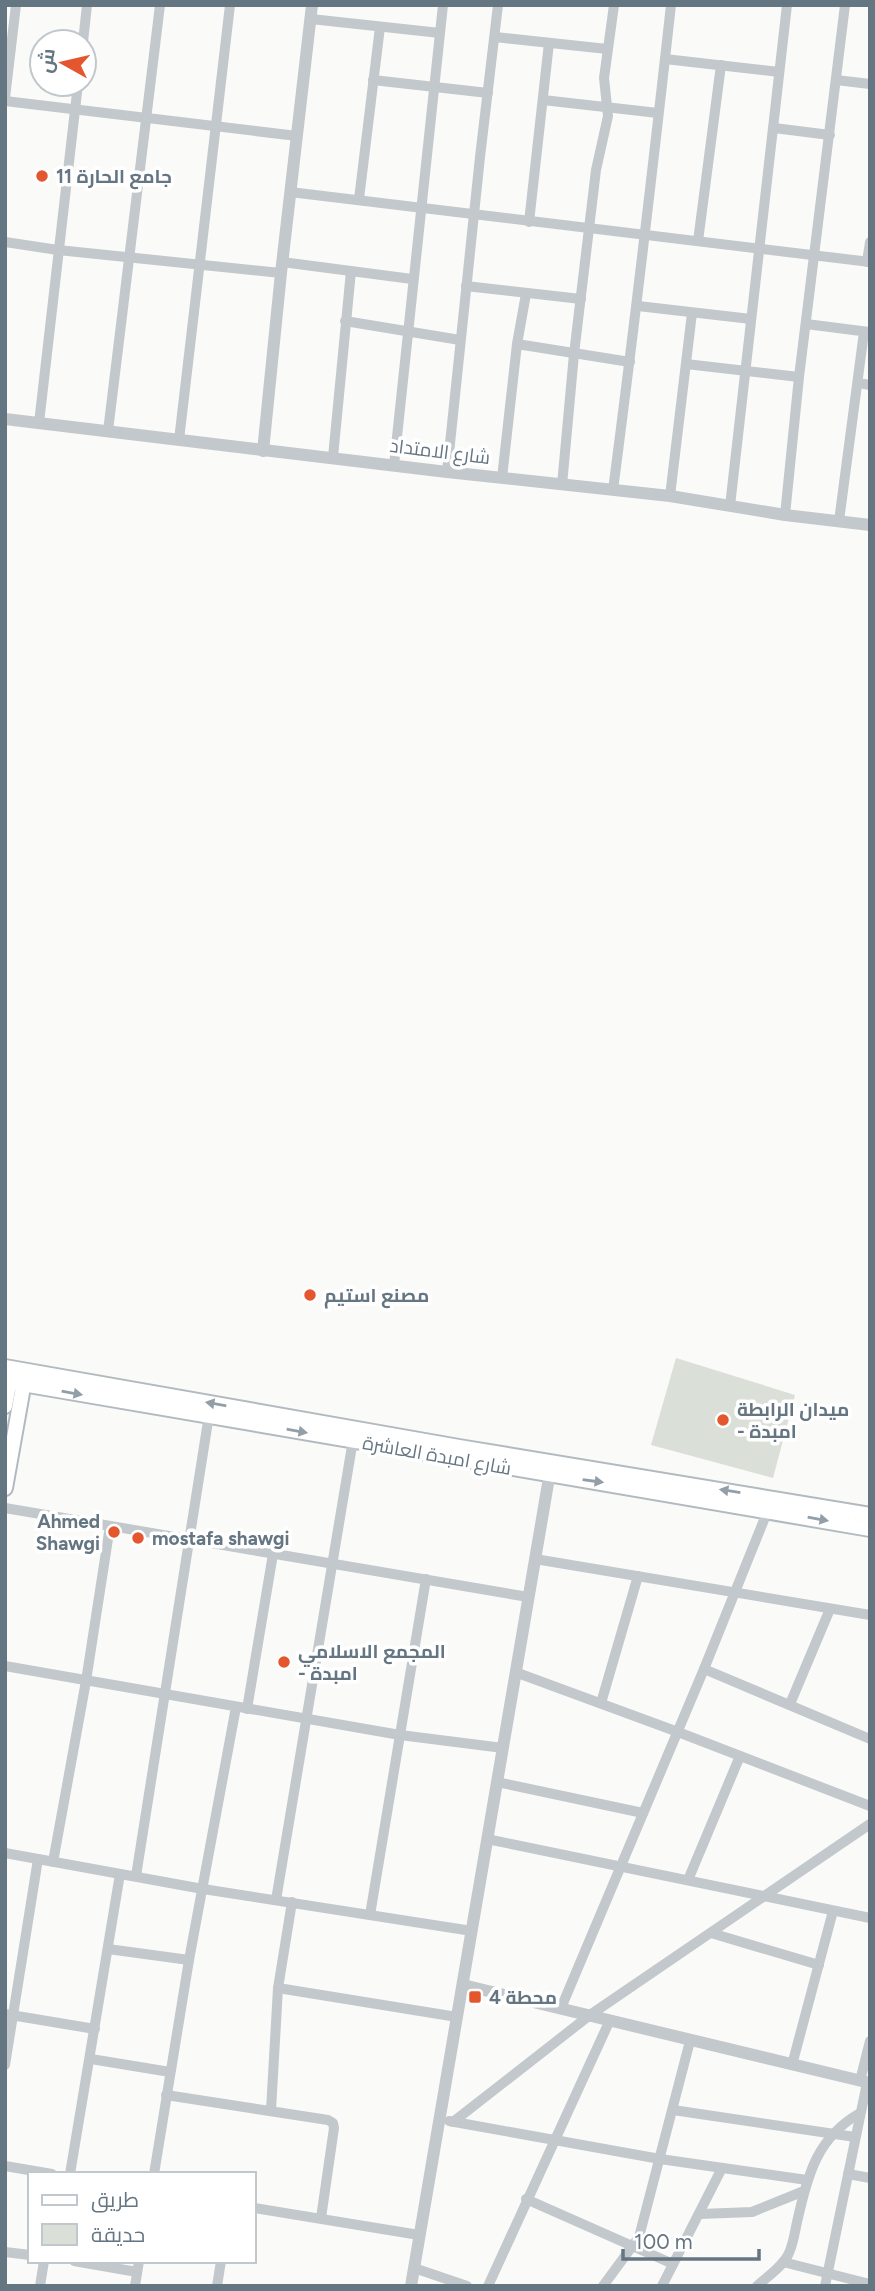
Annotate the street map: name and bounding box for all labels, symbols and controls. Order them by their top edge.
north arrow [28,28,98,98]
text: ش [34,47,60,74]
place label: جامع الحارة 11 [56,165,172,190]
marker: جامع الحارة 11 [34,168,50,184]
street label: شارع الامتداد [388,434,492,471]
place label: مصنع استيم [324,1284,429,1309]
marker: مصنع استيم [302,1287,318,1303]
one-way arrow [62,1388,84,1399]
one-way arrow [205,1398,227,1409]
place label: ميدان الرابطة - امبدة [737,1398,849,1443]
marker: ميدان الرابطة - امبدة [715,1412,731,1428]
one-way arrow [286,1425,308,1436]
street label: شارع امبدة العاشرة [360,1431,513,1482]
one-way arrow [583,1476,605,1487]
one-way arrow [719,1485,741,1496]
place label: Ahmed Shawgi [36,1510,100,1555]
one-way arrow [807,1514,829,1525]
marker: Ahmed Shawgi [106,1524,122,1540]
place label: mostafa shawgi [152,1527,289,1550]
marker: mostafa shawgi [130,1530,146,1546]
place label: المجمع الاسلامي - امبدة [298,1640,446,1685]
marker: المجمع الاسلامي - امبدة [276,1654,292,1670]
place label: محطة 4 [489,1986,557,2009]
marker: محطة 4 [467,1989,483,2005]
legend [28,2172,256,2263]
text: طريق [91,2187,139,2213]
scale bar [623,2218,760,2262]
text: حديقة [91,2222,145,2247]
text: 100 m [634,2229,693,2254]

